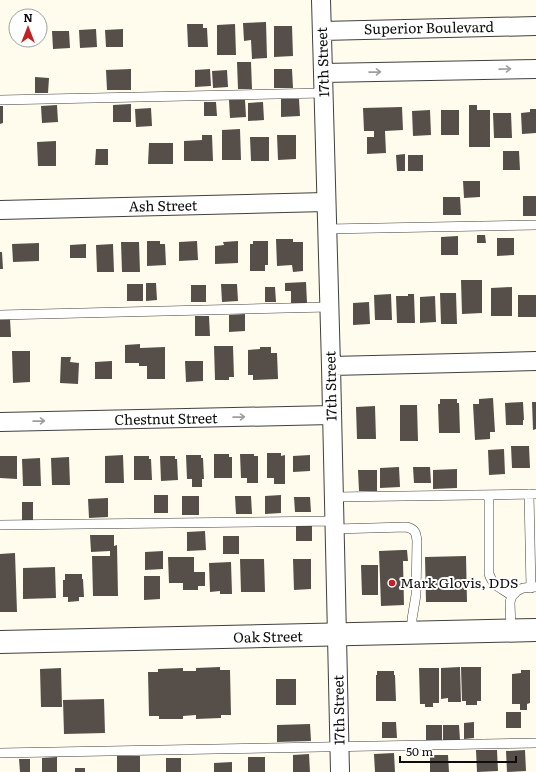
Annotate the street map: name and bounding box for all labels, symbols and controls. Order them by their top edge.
north arrow [8,8,48,48]
text: N [23,9,33,25]
street label: Superior Boulevard [364,16,495,38]
street label: 17th Street [311,26,333,97]
one-way arrow [498,65,511,73]
one-way arrow [368,68,381,76]
street label: Ash Street [128,194,198,216]
street label: 17th Street [319,350,341,421]
street label: Chestnut Street [114,407,218,429]
one-way arrow [232,413,245,421]
one-way arrow [32,417,45,425]
place label: Mark Glovis, DDS [400,572,518,592]
marker: Mark Glovis, DDS [387,578,397,588]
street label: Oak Street [233,625,303,647]
street label: 17th Street [327,674,349,745]
scale bar [400,738,516,764]
text: 50 m [406,742,433,760]

